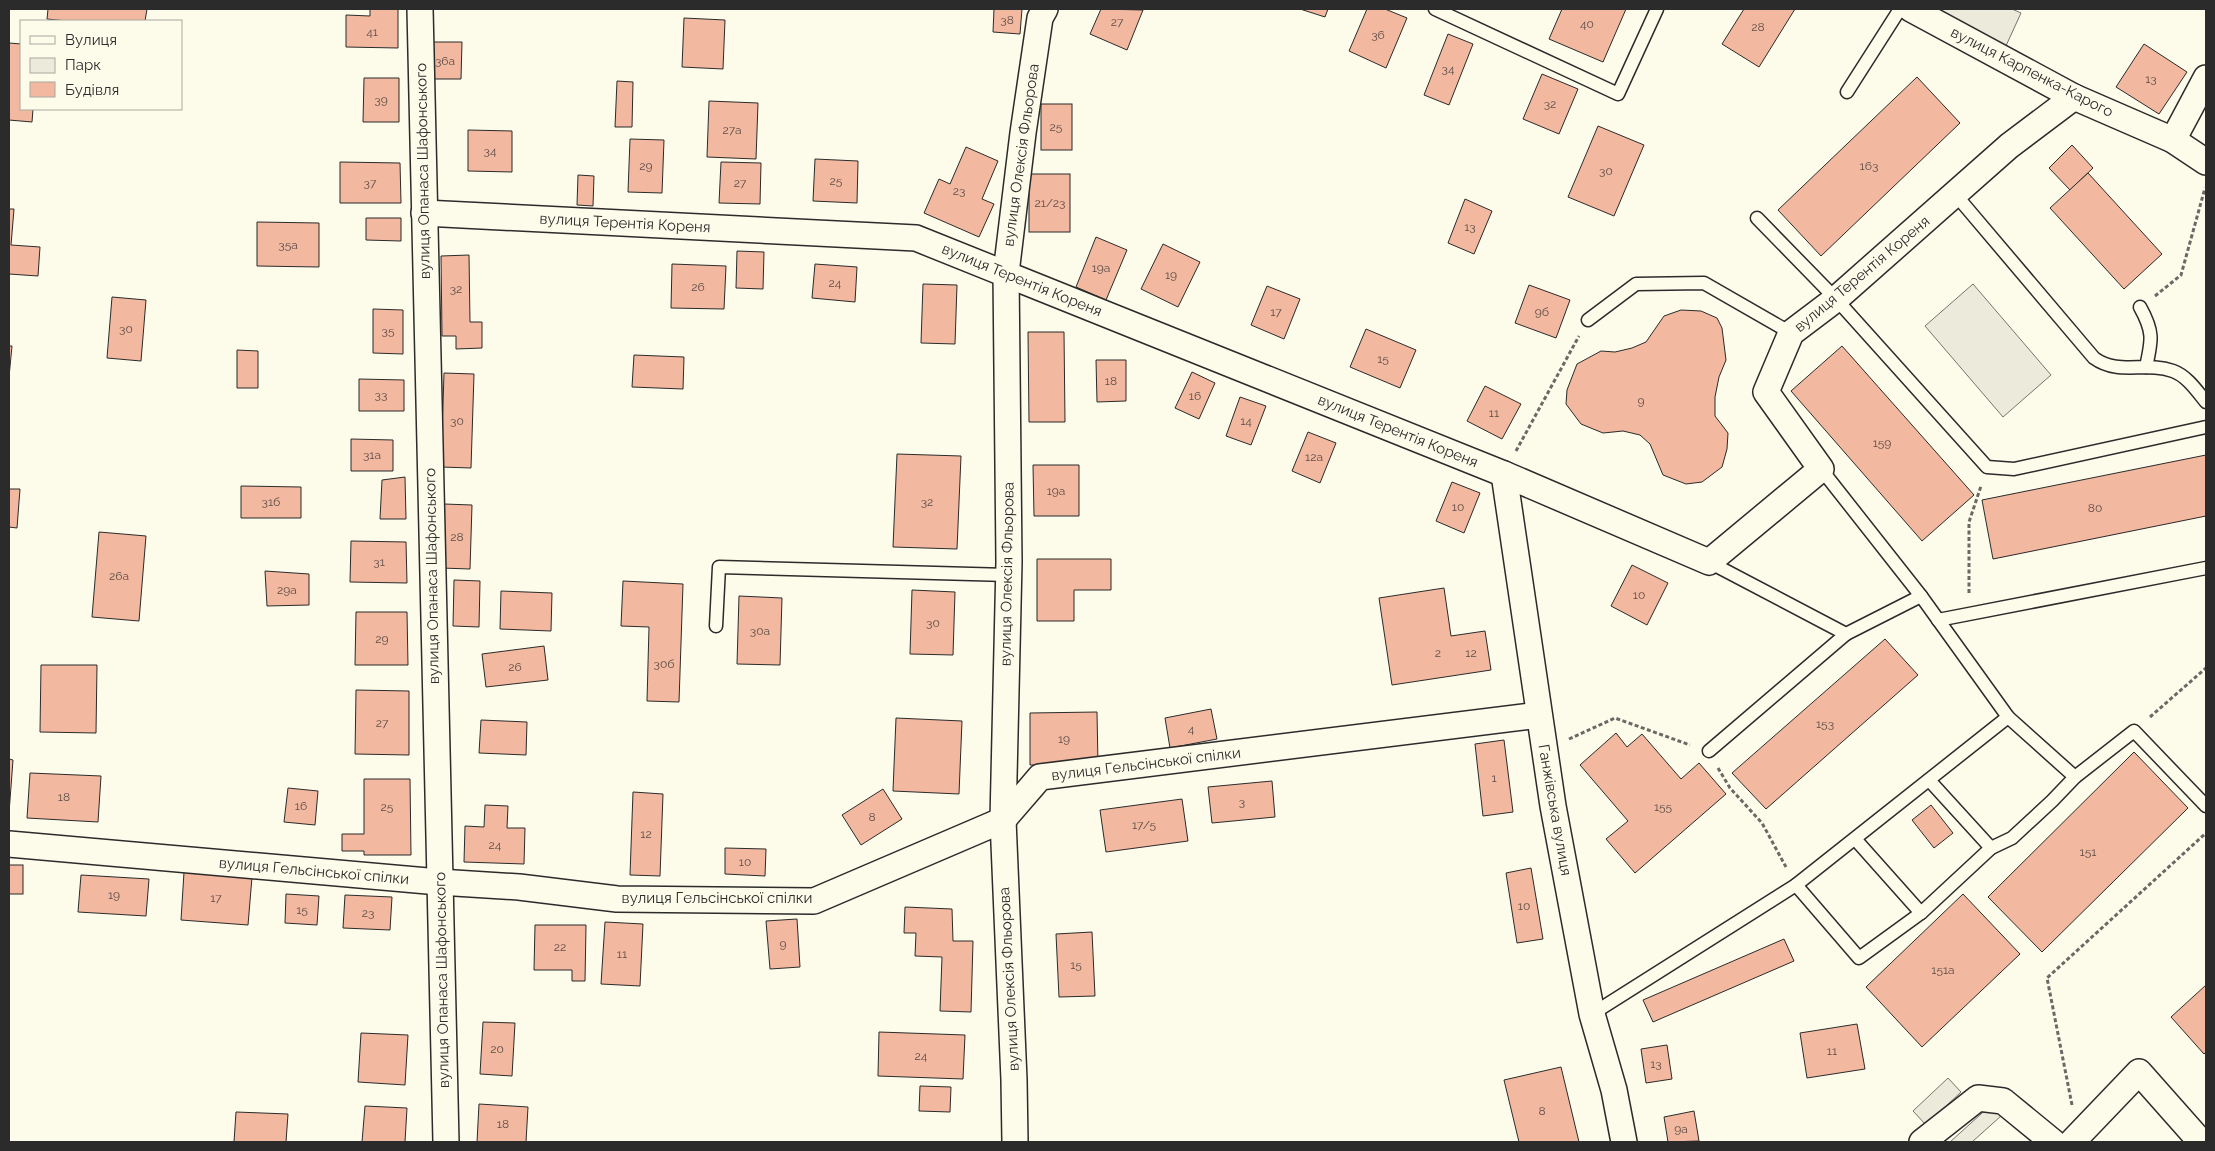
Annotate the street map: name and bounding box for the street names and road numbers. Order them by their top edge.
street label: вулиця Карпенка-Карого [1948,23,2116,121]
street label: вулиця Олексія Фльорова [999,62,1043,248]
street label: вулиця Опанаса Шафонського [412,63,434,279]
street label: вулиця Терентія Кореня [539,210,711,236]
street label: вулиця Терентія Кореня [1791,212,1933,336]
street label: вулиця Терентія Кореня [939,240,1105,320]
street label: вулиця Терентія Кореня [1315,391,1481,471]
street label: вулиця Опанаса Шафонського [421,468,443,684]
street label: вулиця Олексія Фльорова [996,482,1018,666]
street label: вулиця Гельсінської спілки [1050,743,1242,785]
street label: Ганжівська вулиця [1535,743,1575,877]
street label: вулиця Гельсінської спілки [218,854,410,888]
street label: вулиця Опанаса Шафонського [431,872,453,1088]
street label: вулиця Олексія Фльорова [995,886,1023,1072]
street label: вулиця Гельсінської спілки [622,889,812,907]

